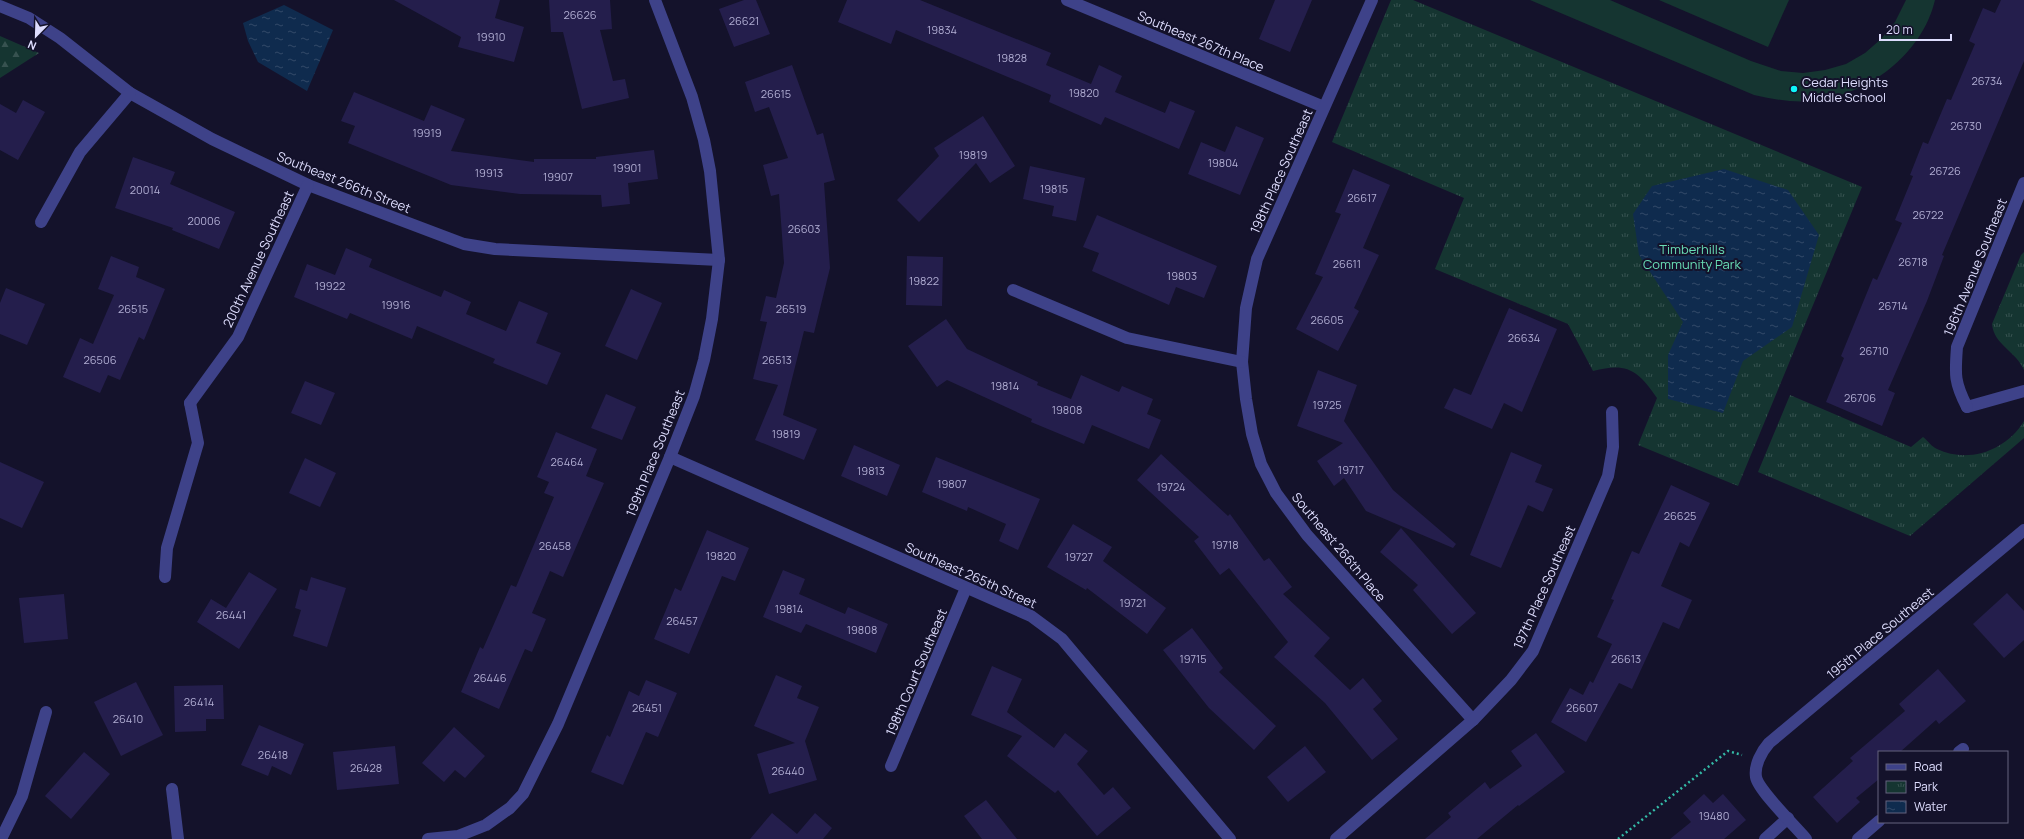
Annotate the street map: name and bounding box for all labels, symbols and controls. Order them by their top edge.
street label: Southeast 267th Place [1135,6,1267,76]
house number: 26626 [563,7,597,22]
house number: 26621 [729,13,759,28]
north arrow [16,16,56,56]
scale bar [1880,16,1951,42]
text: 20 m [1886,21,1913,38]
house number: 19834 [927,22,957,37]
house number: 19910 [477,29,505,44]
text: N [25,37,38,54]
house number: 19828 [997,50,1027,65]
place label: Cedar Heights Middle School [1802,73,1888,106]
house number: 26734 [1971,73,2003,88]
marker: Cedar Heights Middle School [1789,84,1799,94]
house number: 19820 [1069,85,1099,100]
house number: 26615 [761,86,791,101]
street label: 198th Place Southeast [1245,106,1317,236]
house number: 26730 [1950,118,1982,133]
house number: 19919 [412,125,442,140]
street label: Southeast 266th Street [274,147,414,217]
house number: 19819 [959,147,987,162]
house number: 19804 [1208,155,1238,170]
house number: 19901 [613,160,641,175]
house number: 26726 [1929,163,1961,178]
house number: 19913 [475,165,503,180]
house number: 19907 [543,169,573,184]
house number: 19815 [1040,181,1068,196]
house number: 20014 [130,182,160,197]
street label: 200th Avenue Southeast [218,188,298,330]
house number: 26617 [1347,190,1377,205]
street label: 196th Avenue Southeast [1939,196,2011,338]
house number: 26722 [1912,207,1944,222]
house number: 20006 [187,213,221,228]
house number: 26603 [788,221,820,236]
park label: Timberhills Community Park [1643,240,1741,273]
house number: 26718 [1898,254,1928,269]
house number: 26611 [1333,256,1361,271]
house number: 19803 [1167,268,1197,283]
house number: 19822 [909,273,939,288]
house number: 19922 [315,278,345,293]
house number: 19916 [381,297,411,312]
house number: 26714 [1878,298,1908,313]
house number: 26515 [118,301,148,316]
house number: 26519 [776,301,806,316]
house number: 26605 [1311,312,1343,327]
house number: 26634 [1508,330,1540,345]
house number: 26710 [1859,343,1889,358]
house number: 26506 [84,352,117,367]
house number: 26513 [762,352,792,367]
house number: 19814 [991,378,1019,393]
street label: 199th Place Southeast [621,387,689,519]
house number: 26706 [1844,390,1876,405]
house number: 19725 [1312,397,1342,412]
house number: 19808 [1052,402,1082,417]
house number: 19819 [772,426,800,441]
house number: 26464 [551,454,583,469]
house number: 19717 [1338,462,1364,477]
house number: 19813 [857,463,885,478]
house number: 19807 [937,476,967,491]
house number: 19724 [1156,479,1186,494]
street label: Southeast 266th Place [1288,489,1390,606]
house number: 26625 [1664,508,1696,523]
street label: 197th Place Southeast [1509,522,1579,652]
house number: 19718 [1211,537,1239,552]
house number: 26458 [539,538,571,553]
street label: Southeast 265th Street [902,538,1040,612]
house number: 19820 [706,548,736,563]
house number: 19727 [1065,549,1093,564]
street label: 195th Place Southeast [1823,583,1937,683]
house number: 19721 [1119,595,1147,610]
house number: 19814 [775,601,803,616]
street label: 198th Court Southeast [881,606,951,738]
house number: 26441 [216,607,246,622]
house number: 26457 [666,613,698,628]
house number: 19808 [847,622,877,637]
house number: 19715 [1179,651,1207,666]
house number: 26613 [1611,651,1641,666]
house number: 26446 [473,670,507,685]
house number: 26414 [184,694,214,709]
house number: 26451 [632,700,662,715]
house number: 26607 [1566,700,1598,715]
house number: 26410 [113,711,143,726]
house number: 26418 [258,747,288,762]
legend [1878,751,2008,823]
text: Road [1914,758,1942,775]
house number: 26428 [350,760,382,775]
house number: 26440 [772,763,804,778]
text: Park [1914,778,1939,795]
text: Water [1914,798,1948,815]
house number: 19480 [1699,808,1729,823]

